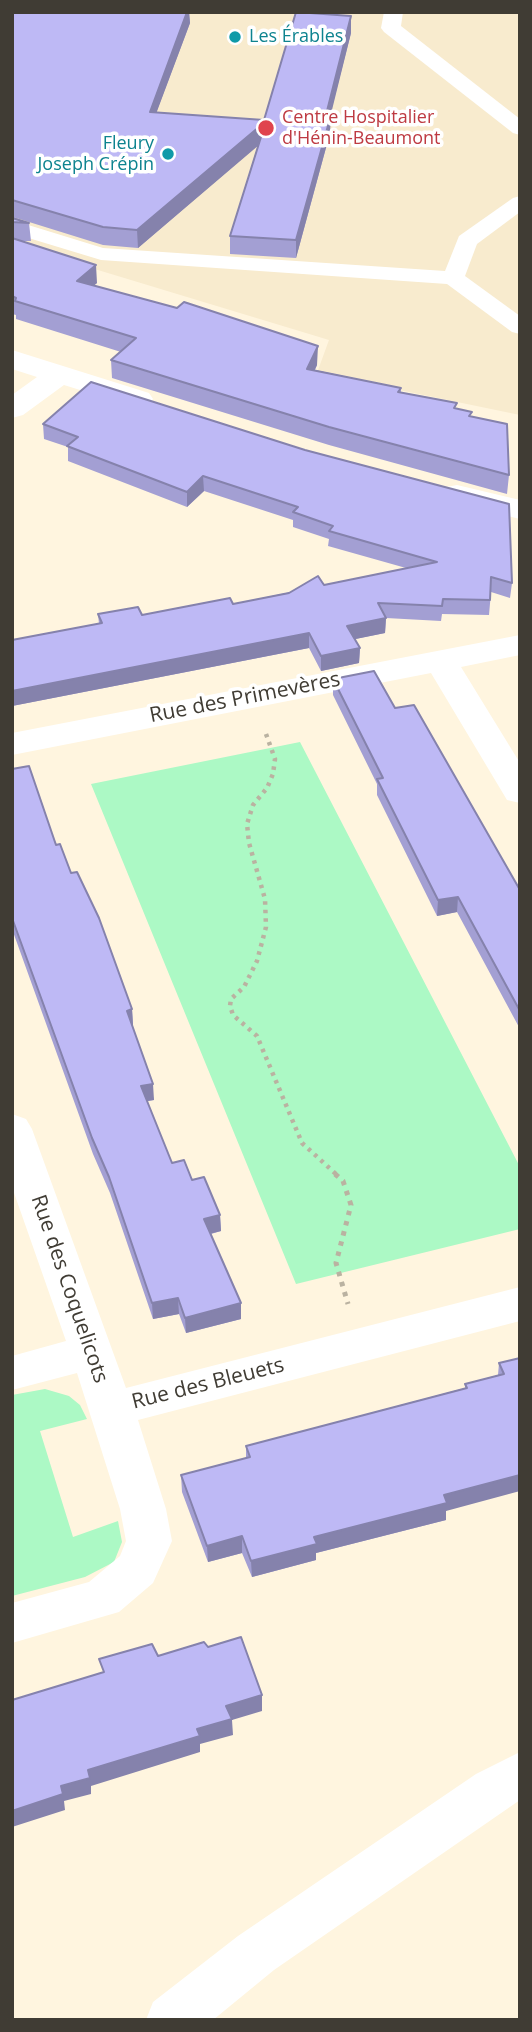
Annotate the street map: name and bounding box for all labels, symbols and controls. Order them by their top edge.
place label: Les Érables [249,26,343,48]
marker: Les Érables [227,29,243,45]
place label: Centre Hospitalier d'Hénin-Beaumont [282,107,440,150]
marker: Centre Hospitalier d'Hénin-Beaumont [256,118,276,138]
place label: Fleury Joseph Crépin [38,133,154,176]
marker: Fleury Joseph Crépin [160,146,176,162]
street label: Rue des Primevères [148,667,342,729]
street label: Rue des Coquelicots [25,1192,113,1386]
street label: Rue des Bleuets [129,1353,287,1415]

